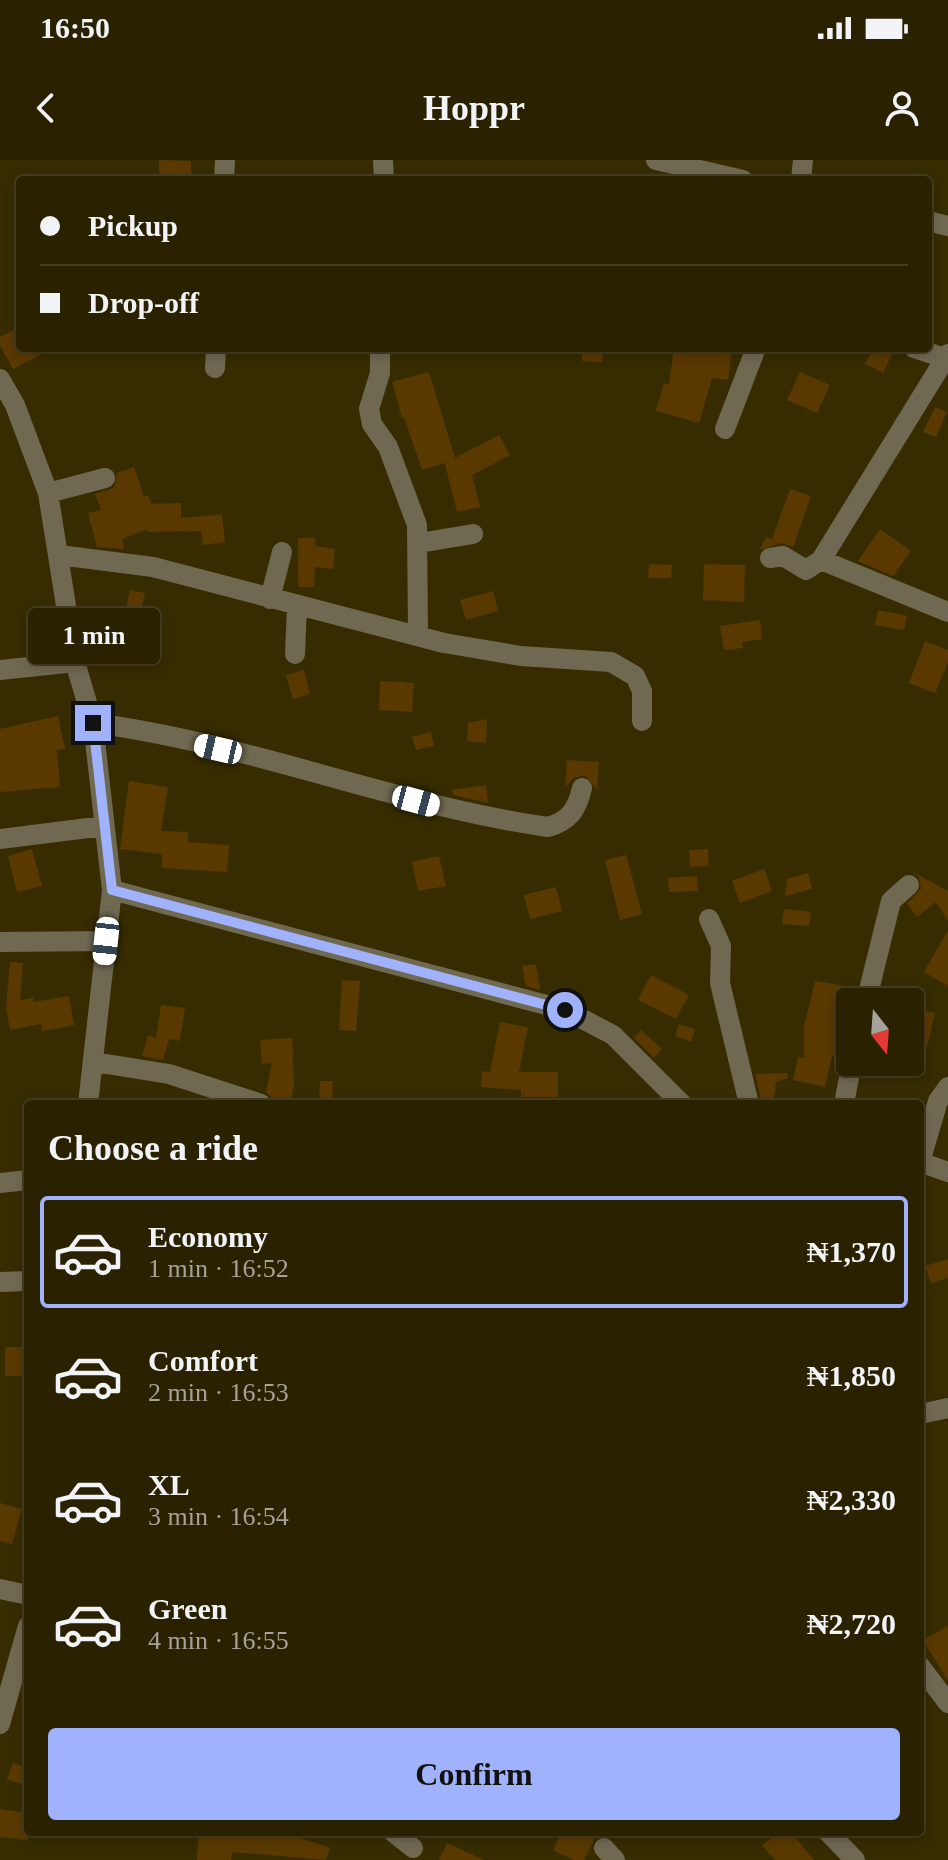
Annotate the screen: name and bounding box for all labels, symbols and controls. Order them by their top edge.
text: 16:50 [40,11,110,44]
icon: back [24,86,68,130]
icon: person [880,86,924,130]
text: Hoppr [423,88,525,128]
text: Pickup [88,209,178,242]
text: Drop-off [88,286,199,319]
callout: 1 min [27,607,159,663]
text: 1 min [63,621,125,650]
route end [75,705,111,741]
car [192,732,244,766]
car [390,783,442,819]
car [92,916,120,966]
north arrow [836,988,924,1076]
map controls [836,988,924,1076]
route start [547,992,583,1028]
text: Choose a ride [48,1128,258,1168]
icon: car [52,1216,124,1288]
text: Economy [148,1220,268,1253]
text: ₦1,370 [807,1235,896,1268]
text: 1 min · 16:52 [148,1254,289,1283]
icon: car [52,1340,124,1412]
text: Comfort [148,1344,258,1377]
text: ₦1,850 [807,1359,896,1392]
text: 2 min · 16:53 [148,1378,289,1407]
icon: car [52,1464,124,1536]
text: XL [148,1468,190,1501]
text: ₦2,330 [807,1483,896,1516]
text: 3 min · 16:54 [148,1502,289,1531]
icon: car [52,1588,124,1660]
text: Green [148,1592,227,1625]
text: ₦2,720 [807,1607,896,1640]
text: 4 min · 16:55 [148,1626,289,1655]
button: Confirm [48,1728,900,1820]

